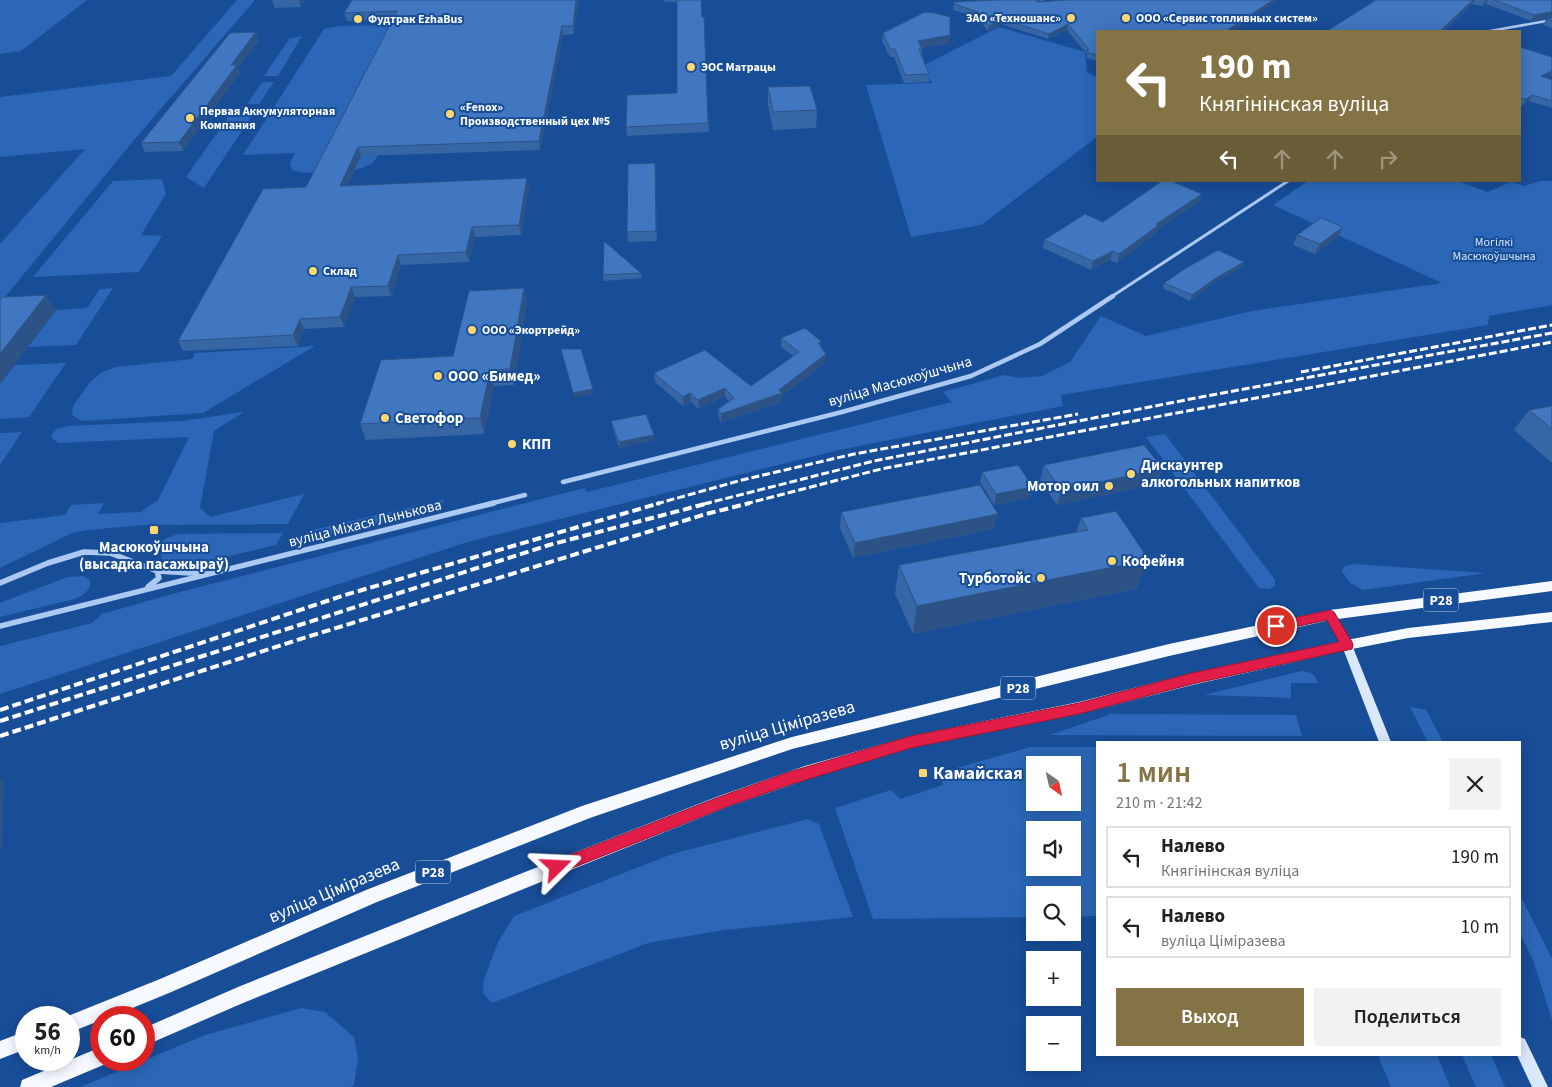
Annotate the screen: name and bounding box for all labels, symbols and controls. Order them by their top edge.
place label: ЗАО «Техношанс» [966,10,1061,27]
place label: ООО «Сервис топливных систем» [1136,10,1318,27]
place label: Фудтрак EzhaBus [368,11,463,28]
marker: ЗАО «Техношанс» [1065,12,1077,24]
marker: ООО «Сервис топливных систем» [1120,12,1132,24]
marker: Фудтрак EzhaBus [352,13,364,25]
text: 190 m [1199,42,1291,92]
icon: left [1116,50,1181,115]
place label: ЭОС Матрацы [701,59,776,76]
marker: ЭОС Матрацы [685,61,697,73]
text: Княгінінская вуліца [1199,88,1389,120]
place label: «Fenox» Производственный цех №5 [460,99,610,130]
place label: Первая Аккумуляторная Компания [200,103,335,134]
marker: «Fenox» Производственный цех №5 [444,108,456,120]
marker: Первая Аккумуляторная Компания [184,112,196,124]
icon: left [1215,145,1243,173]
icon: ahead [1268,145,1296,173]
icon: ahead [1321,145,1349,173]
icon: right [1374,145,1402,173]
park label: Могілкі Масюкоўшчына [1453,234,1535,265]
place label: Склад [323,263,357,280]
marker: Склад [307,265,319,277]
place label: ООО «Экортрейд» [482,322,580,339]
marker: ООО «Экортрейд» [466,324,478,336]
street label: вуліца Масюкоўшчына [826,351,975,412]
place label: ООО «Бимед» [448,366,540,387]
marker: ООО «Бимед» [432,370,444,382]
place label: Светофор [395,408,464,429]
marker: Светофор [379,412,391,424]
place label: КПП [522,434,551,455]
marker: КПП [506,438,518,450]
place label: Дискаунтер алкогольных напитков [1141,455,1300,493]
marker: Дискаунтер алкогольных напитков [1125,468,1137,480]
place label: Мотор оил [1027,476,1099,497]
marker: Мотор оил [1103,480,1115,492]
street label: вуліца Міхася Лынькова [286,494,444,553]
marker: Масюкоўшчына (высадка пасажыраў) [148,524,160,536]
place label: Масюкоўшчына (высадка пасажыраў) [79,537,229,575]
place label: Кофейня [1122,551,1184,572]
marker: Кофейня [1106,555,1118,567]
place label: Турботойс [959,568,1031,589]
marker: Турботойс [1035,572,1047,584]
road number: Р28 [1424,588,1458,612]
pin [1255,605,1297,647]
icon: arrive [1262,612,1290,640]
road number: Р28 [1000,676,1036,700]
street label: вуліца Ціміразева [716,694,858,757]
text: 1 мин [1116,751,1191,794]
north arrow [1026,756,1081,811]
map controls [1026,756,1081,1071]
button: close [1449,758,1501,810]
place label: Камайская [933,761,1023,786]
marker: Камайская [917,767,929,779]
text: 210 m · 21:42 [1116,792,1203,814]
button: sound [1026,821,1081,876]
text: Налево [1161,833,1225,860]
position arrow [530,840,582,892]
icon: left [1118,843,1146,871]
text: 190 m [1451,844,1499,871]
street label: вуліца Ціміразева [265,852,404,929]
road number: Р28 [416,860,450,884]
text: Княгінінская вуліца [1161,860,1299,882]
button: search [1026,886,1081,941]
text: Налево [1161,903,1225,930]
icon: left [1118,913,1146,941]
text: 10 m [1461,914,1499,941]
text: вуліца Ціміразева [1161,930,1286,952]
button: + [1026,951,1081,1006]
button: Выход [1116,988,1304,1046]
button: Поделиться [1314,988,1501,1046]
speed limit sign: 60 [90,1006,155,1071]
text: 56 [34,1014,61,1050]
button: − [1026,1016,1081,1071]
text: km/h [34,1042,61,1059]

